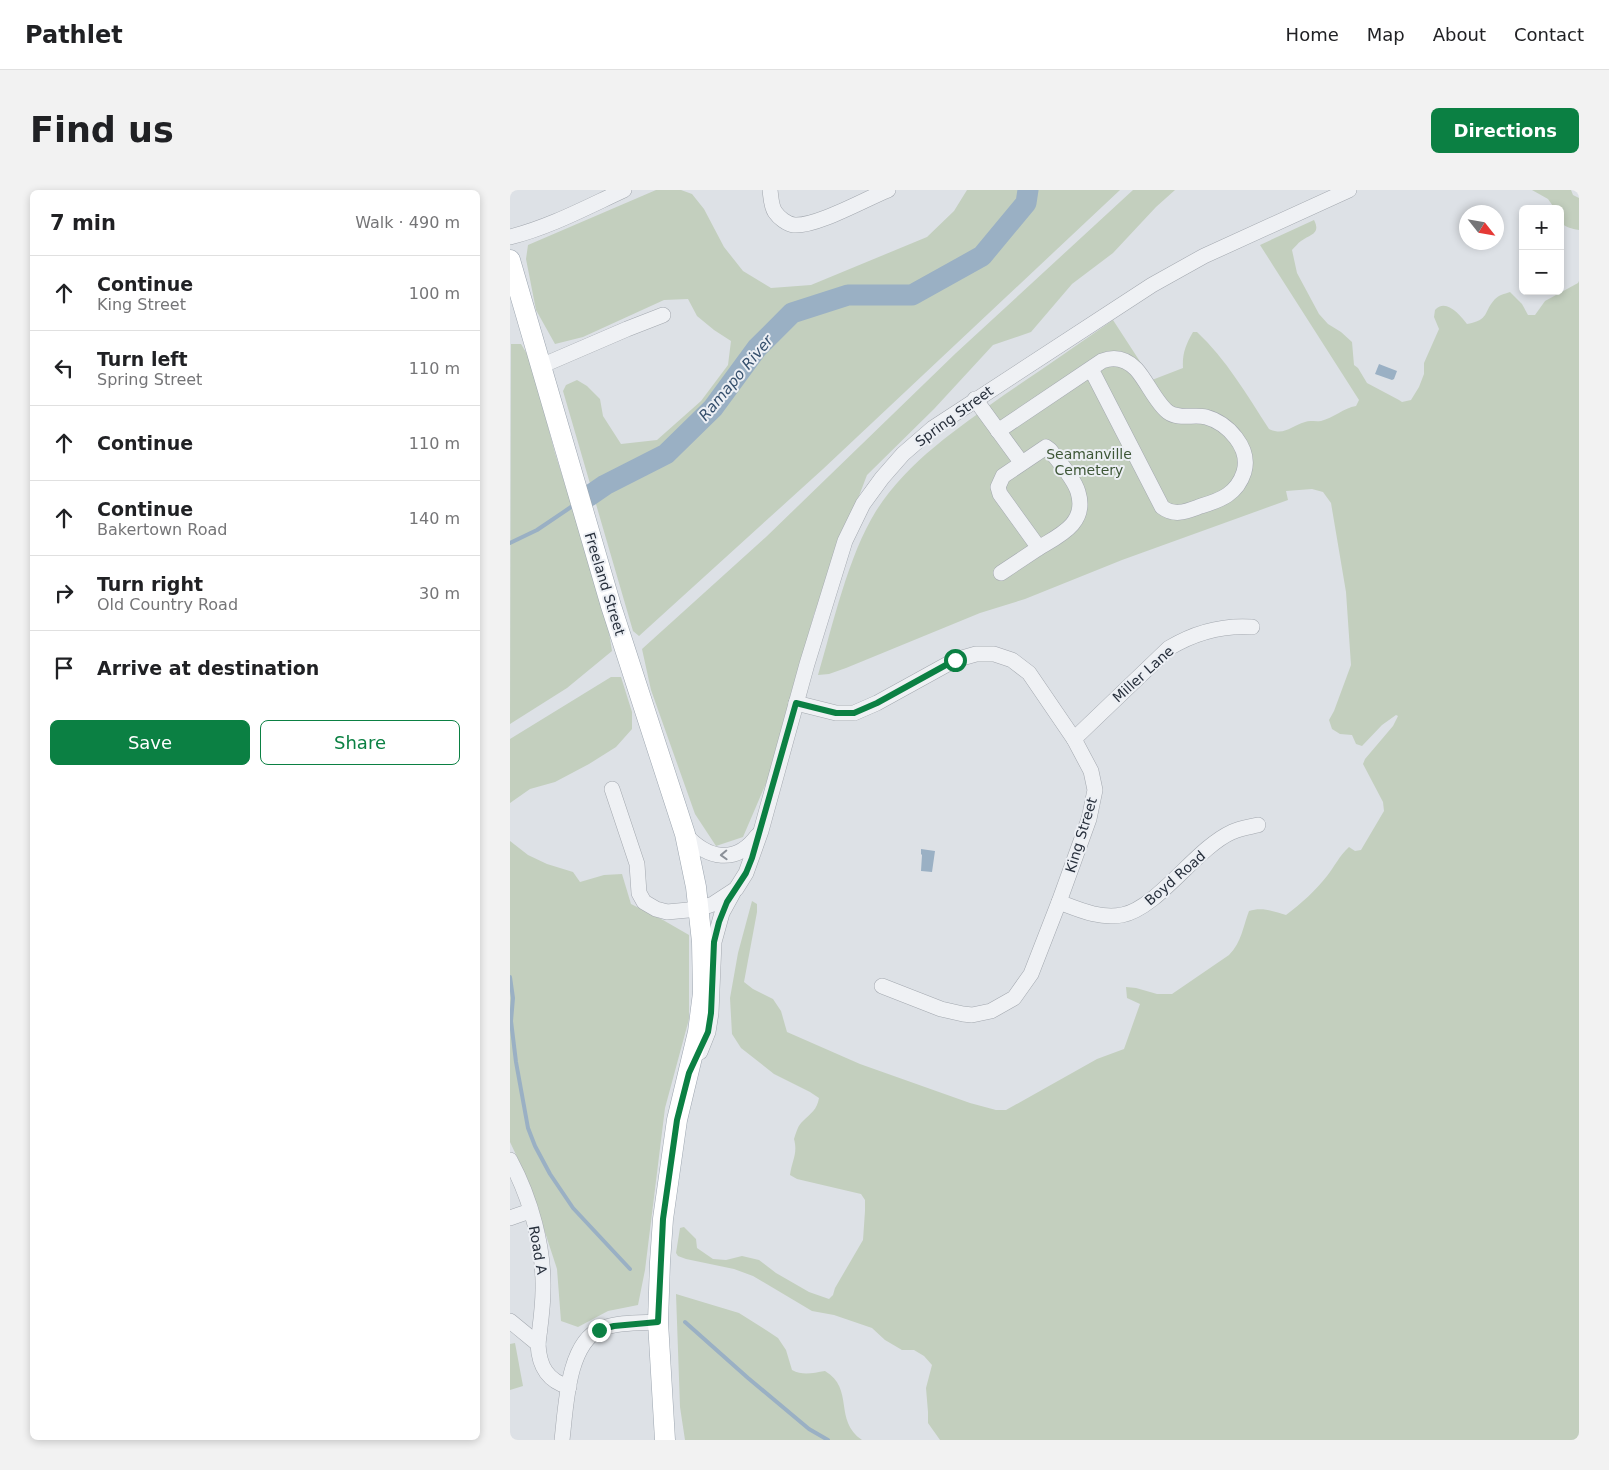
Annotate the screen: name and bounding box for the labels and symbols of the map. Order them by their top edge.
north arrow [1459,205,1504,250]
water label: Ramapo River [695,331,777,424]
street label: Spring Street [912,382,996,450]
park label: Seamanville Cemetery [1046,446,1132,478]
street label: Freeland Street [582,531,628,638]
street label: Miller Lane [1109,642,1177,706]
route start [944,649,967,672]
street label: King Street [1062,795,1100,875]
street label: Boyd Road [1141,847,1209,909]
one-way arrow [720,849,728,860]
street label: Road A [526,1224,550,1276]
route end [588,1319,611,1342]

